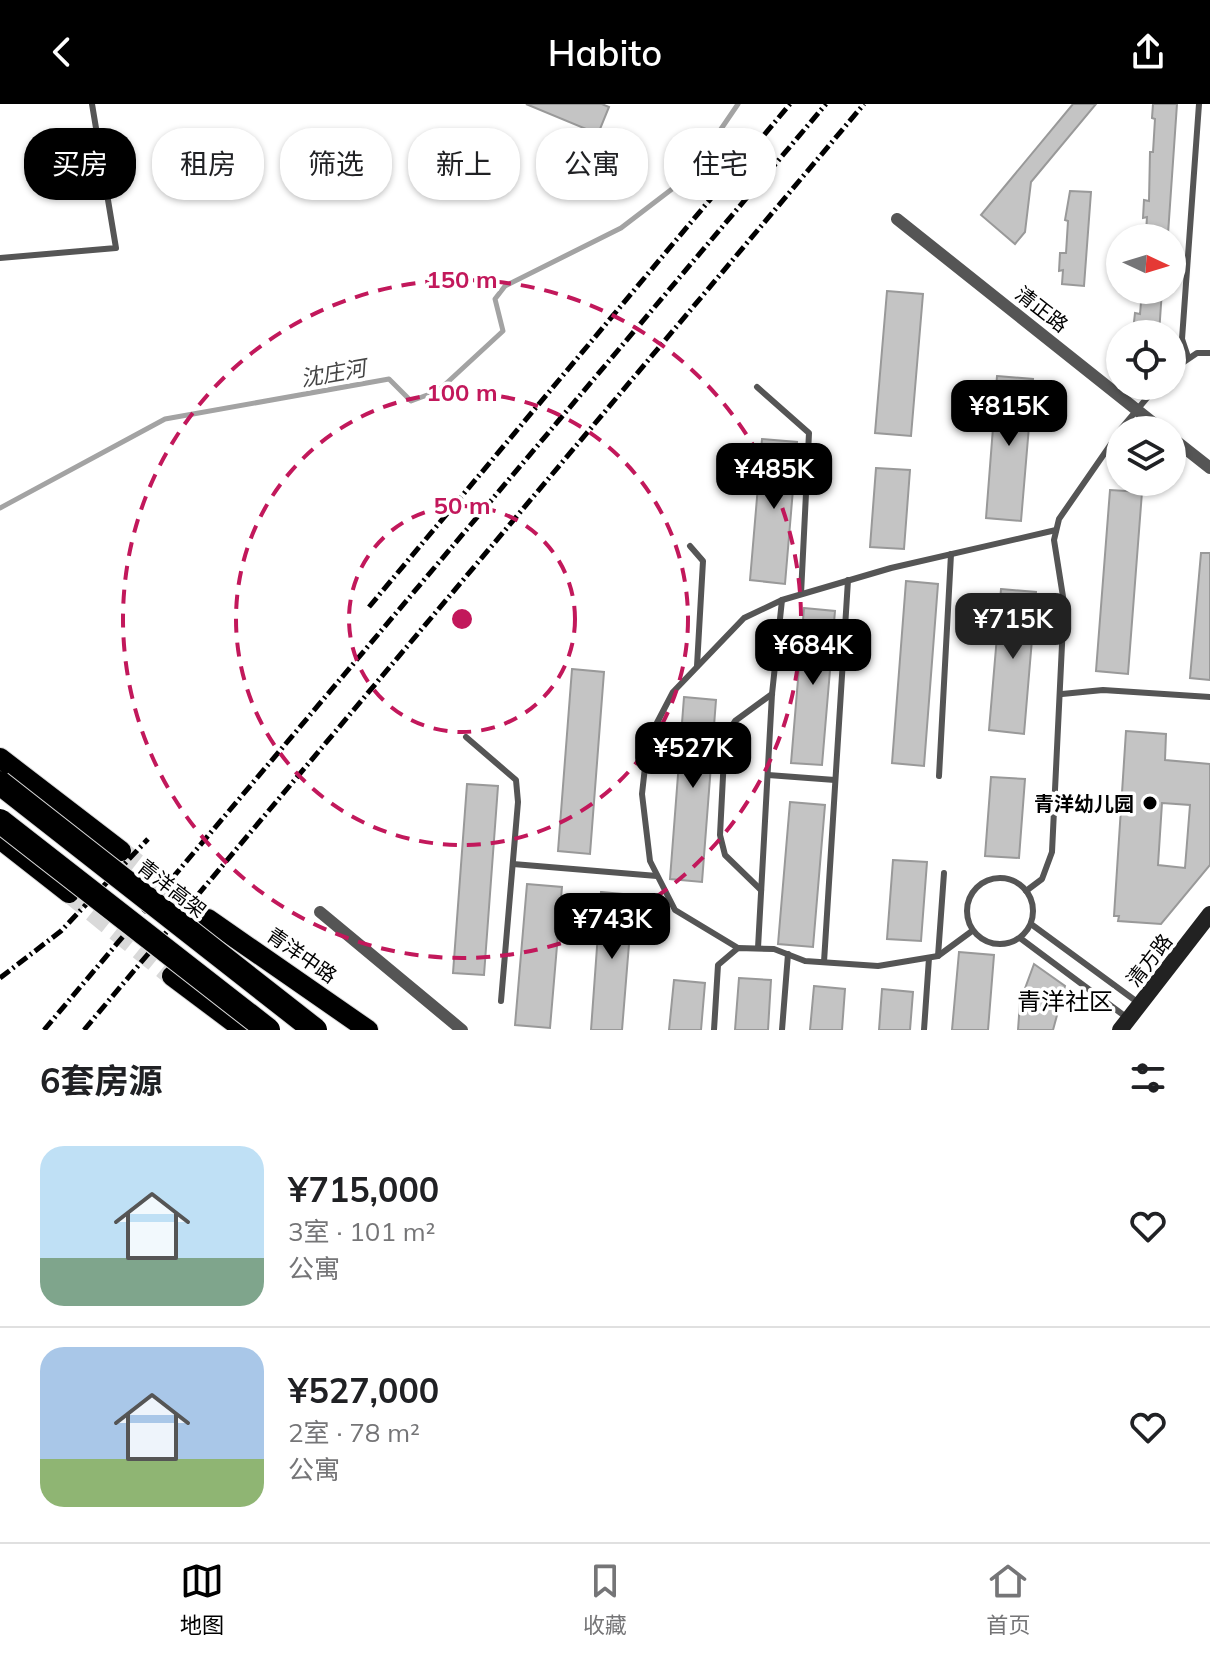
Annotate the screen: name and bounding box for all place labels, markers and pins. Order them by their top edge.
pin: ¥815K [953,380,1065,448]
pin: ¥485K [718,443,830,511]
pin: ¥715K [957,593,1069,661]
centre of rings [448,605,476,633]
pin: ¥684K [757,619,869,687]
pin: ¥527K [637,722,749,790]
place label: 青洋幼儿园 [1034,791,1134,816]
marker: 青洋幼儿园 [1141,794,1159,812]
pin: ¥743K [556,893,668,961]

